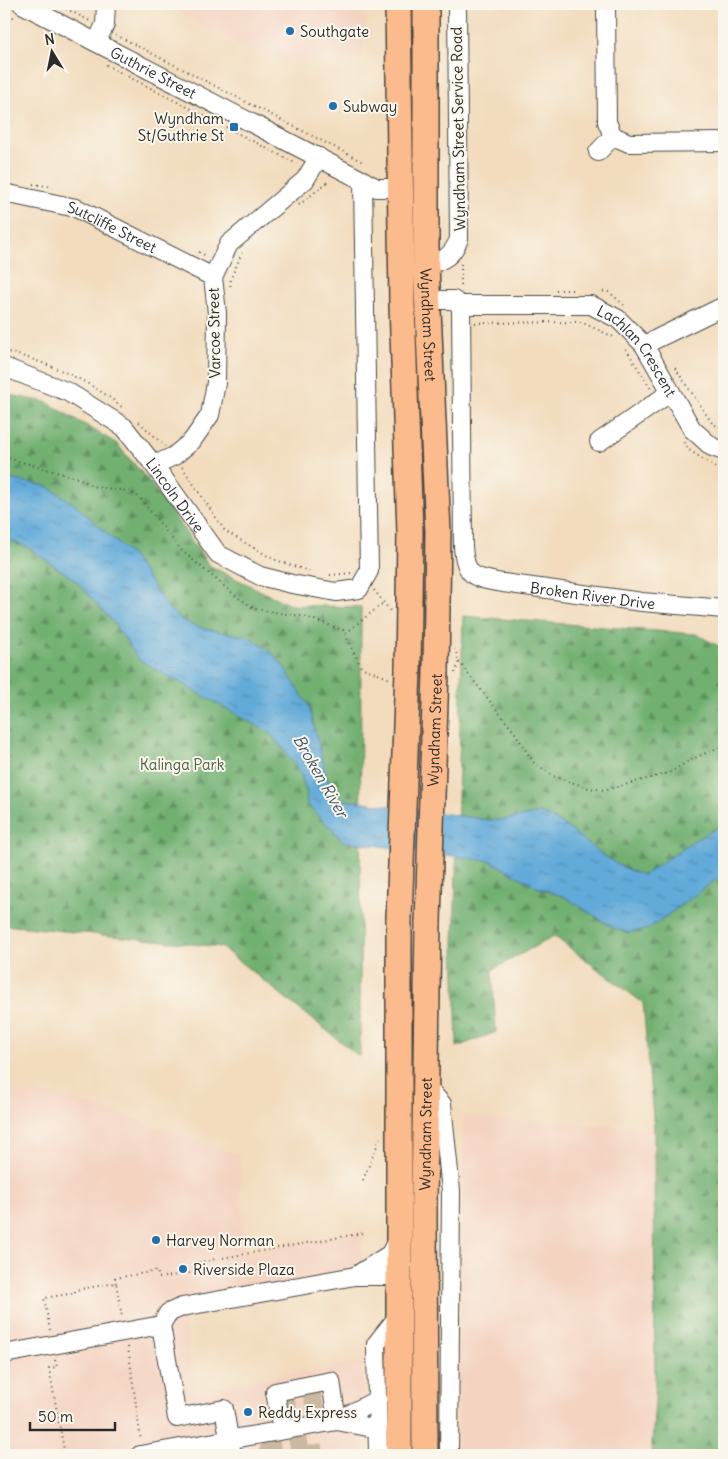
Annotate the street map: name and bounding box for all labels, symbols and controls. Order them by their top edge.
place label: Southgate [300,22,369,41]
marker: Southgate [284,25,296,37]
street label: Wyndham Street Service Road [447,27,469,231]
north arrow [28,28,78,78]
text: N [43,29,56,49]
street label: Guthrie Street [107,42,200,102]
place label: Subway [343,97,397,116]
marker: Subway [327,100,339,112]
place label: Wyndham St/Guthrie St [138,109,224,145]
marker: Wyndham St/Guthrie St [228,121,240,133]
street label: Sutcliffe Street [66,197,160,257]
street label: Wyndham Street [417,268,441,382]
street label: Varcoe Street [204,287,224,379]
street label: Lachlan Crescent [594,300,681,400]
street label: Lincoln Drive [142,454,209,536]
street label: Broken River Drive [529,577,656,613]
street label: Wyndham Street [423,673,445,787]
water label: Broken River [289,731,354,823]
park label: Kalinga Park [140,755,225,774]
street label: Wyndham Street [415,1077,435,1191]
place label: Harvey Norman [166,1231,274,1250]
marker: Harvey Norman [150,1234,162,1246]
place label: Riverside Plaza [193,1260,295,1279]
marker: Riverside Plaza [177,1263,189,1275]
scale bar [30,1399,115,1431]
place label: Reddy Express [258,1403,357,1422]
marker: Reddy Express [242,1406,254,1418]
text: 50 m [38,1407,73,1426]

